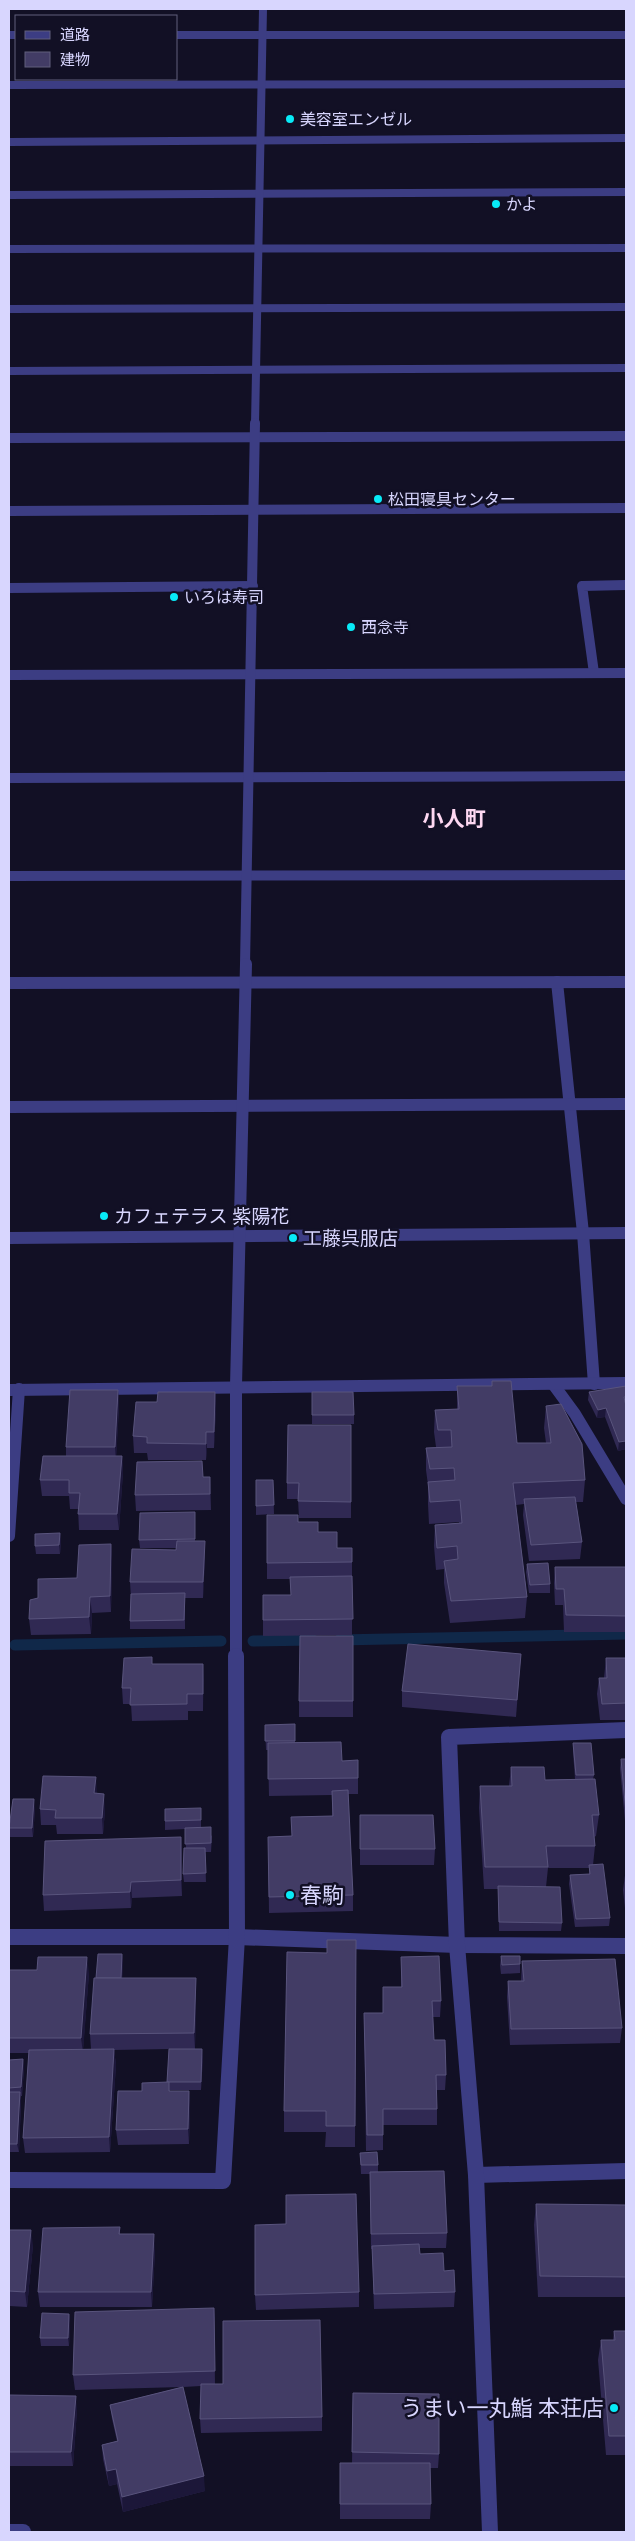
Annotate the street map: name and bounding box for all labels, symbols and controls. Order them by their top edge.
legend [15,15,178,80]
text: 道路 [60,26,90,44]
text: 建物 [60,51,90,69]
place label: 美容室エンゼル [300,110,412,129]
marker: 美容室エンゼル [284,113,296,125]
place label: かよ [506,195,537,214]
marker: かよ [490,198,502,210]
place label: 松田寝具センター [388,490,516,509]
marker: 松田寝具センター [372,493,384,505]
place label: いろは寿司 [184,588,264,607]
marker: いろは寿司 [168,591,180,603]
place label: 西念寺 [361,618,409,637]
marker: 西念寺 [345,621,357,633]
district label: 小人町 [423,806,486,831]
place label: カフェテラス 紫陽花 [114,1205,289,1228]
marker: カフェテラス 紫陽花 [98,1210,110,1222]
place label: 工藤呉服店 [303,1227,398,1250]
marker: 工藤呉服店 [287,1232,299,1244]
place label: 春駒 [300,1882,344,1909]
marker: 春駒 [284,1889,296,1901]
place label: うまい一丸鮨 本荘店 [401,2395,604,2422]
marker: うまい一丸鮨 本荘店 [608,2402,620,2414]

